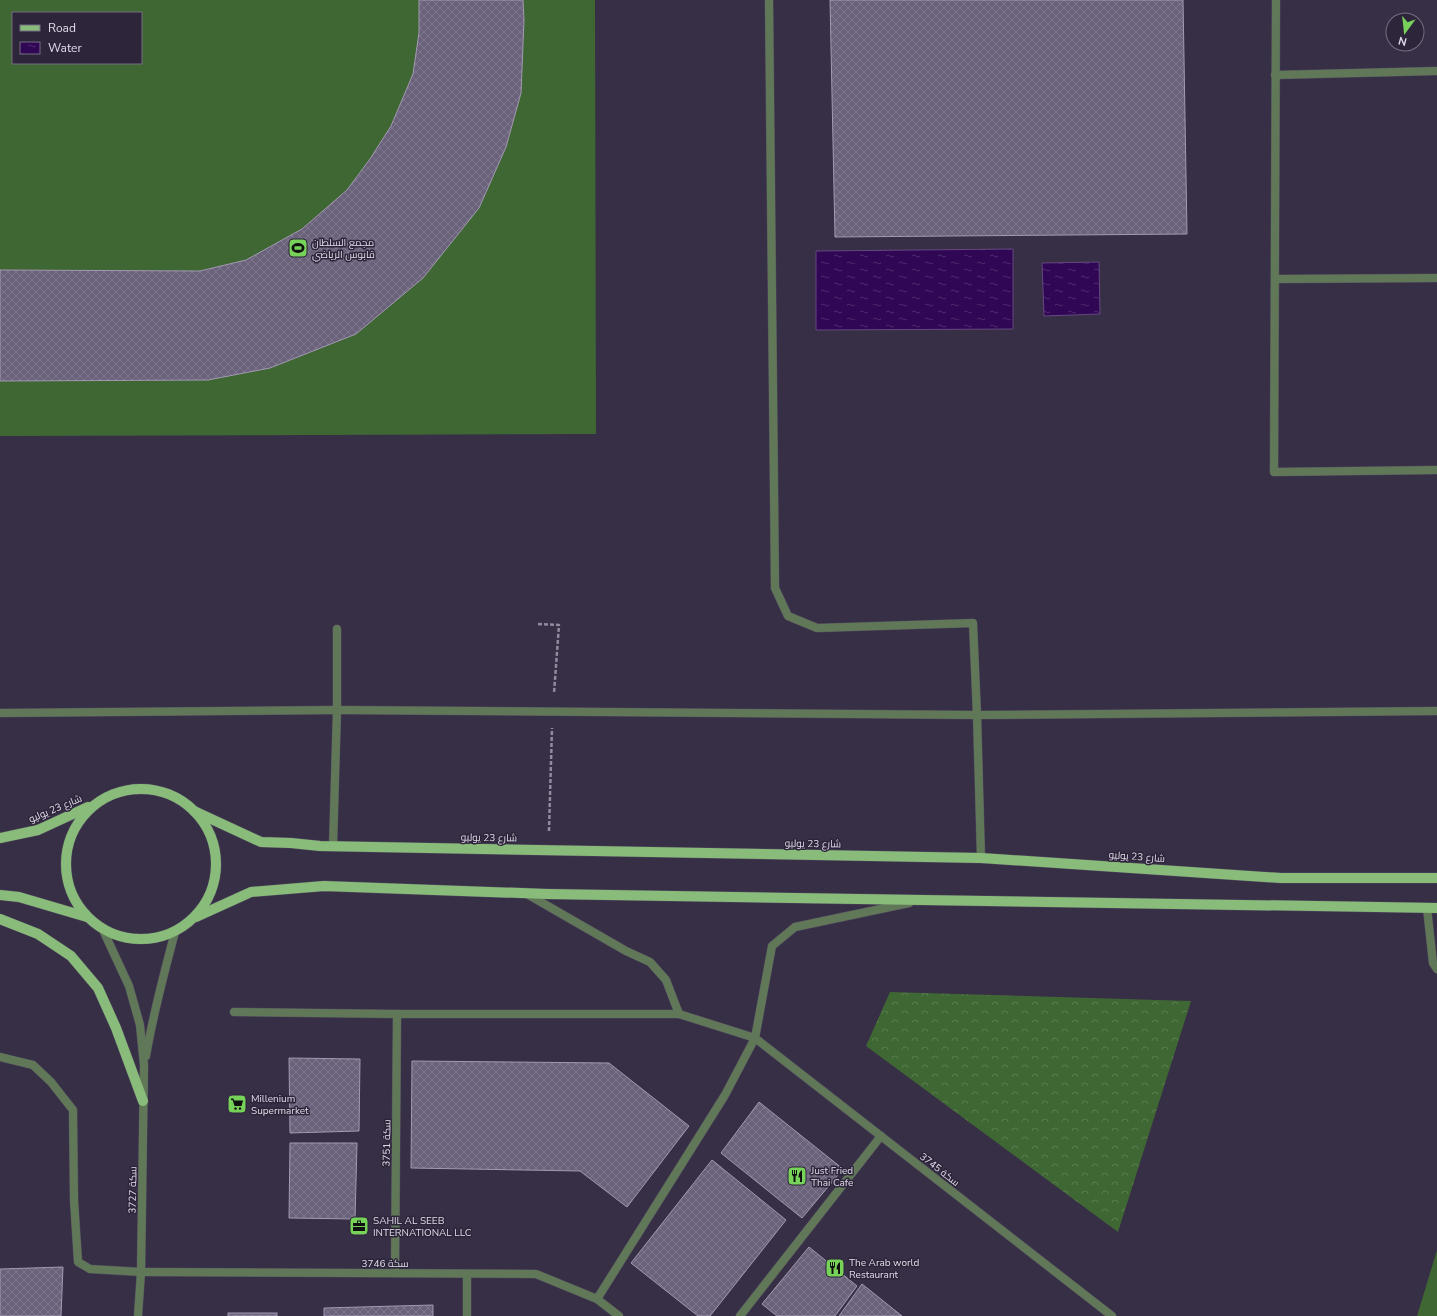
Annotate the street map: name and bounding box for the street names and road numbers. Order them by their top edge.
street label: شارع 23 يوليو [27,791,84,826]
street label: شارع 23 يوليو [461,831,517,845]
street label: شارع 23 يوليو [785,837,841,851]
street label: شارع 23 يوليو [1108,848,1166,866]
street label: سكة 3751 [380,1119,394,1167]
street label: سكة 3745 [916,1150,962,1190]
street label: سكة 3727 [126,1166,140,1214]
street label: سكة 3746 [361,1257,409,1271]

